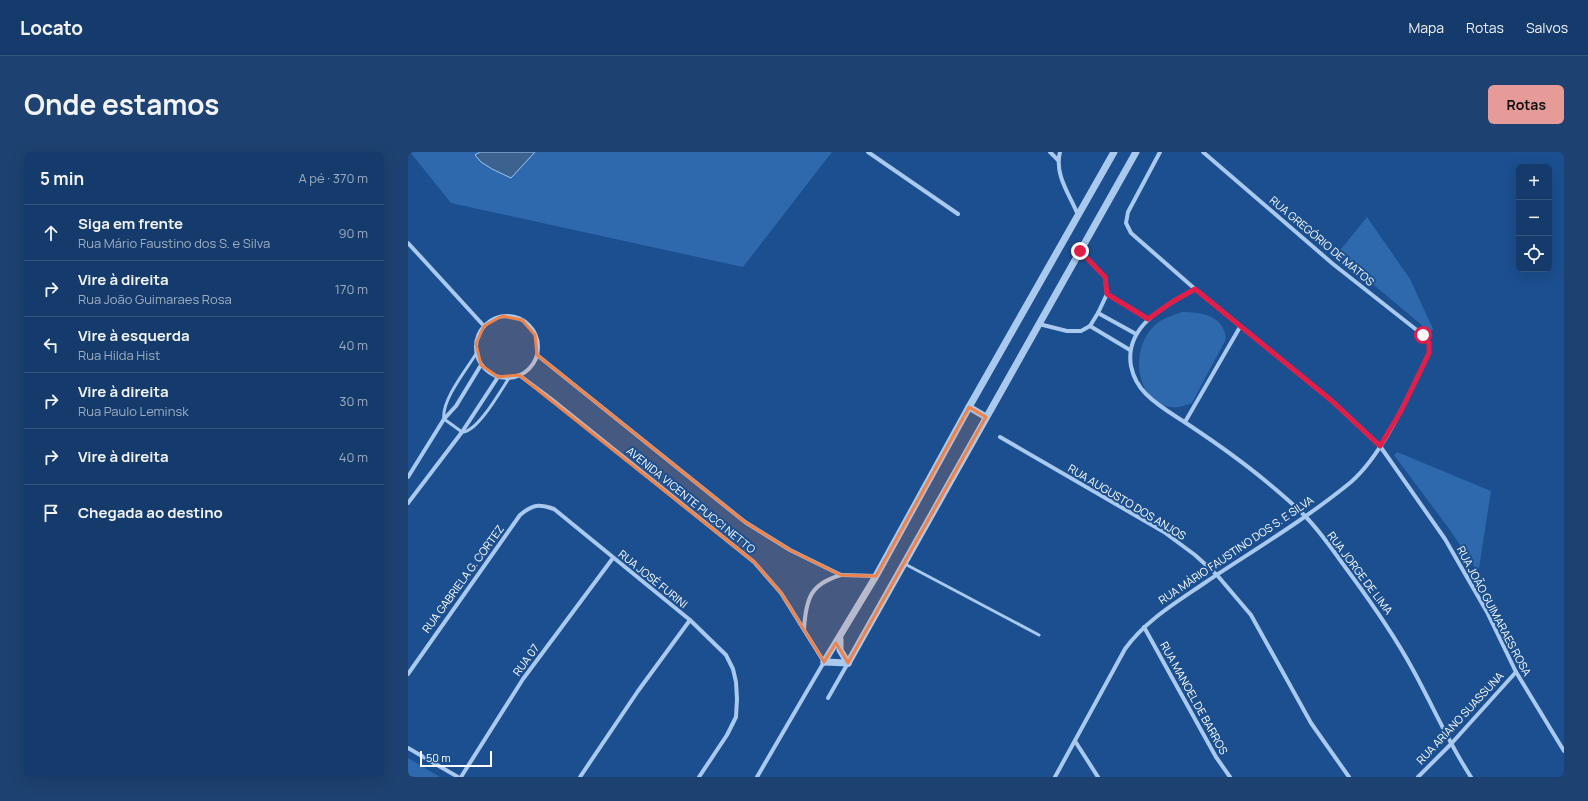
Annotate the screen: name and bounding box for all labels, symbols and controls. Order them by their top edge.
text: Locato [20,15,83,41]
text: Mapa [1408,18,1444,37]
text: Rotas [1466,18,1504,37]
text: Salvos [1526,18,1568,37]
text: Onde estamos [24,85,219,123]
button: Rotas [1488,85,1564,124]
map controls [1516,164,1552,272]
button: + [1516,164,1552,200]
text: 5 min [40,167,84,190]
text: A pé · 370 m [298,169,368,187]
street label: RUA GREGÓRIO DE MATOS [1267,192,1378,289]
button: − [1516,200,1552,236]
text: Siga em frente [78,213,183,234]
icon: ahead [40,222,62,244]
text: 90 m [338,224,368,242]
text: Rua Mário Faustino dos S. e Silva [78,234,270,252]
button: locate [1516,236,1552,272]
route end [1071,242,1089,260]
text: Vire à direita [78,269,169,290]
icon: right [40,278,62,300]
text: 170 m [335,280,368,298]
text: Rua João Guimaraes Rosa [78,290,232,308]
text: Vire à esquerda [78,325,190,346]
route start [1414,326,1432,344]
icon: left [40,334,62,356]
text: 40 m [339,336,368,354]
text: Rua Hilda Hist [78,346,160,364]
text: Vire à direita [78,381,169,402]
icon: right [40,390,62,412]
text: 30 m [339,392,368,410]
text: Rua Paulo Leminsk [78,402,189,420]
street label: AVENIDA VICENTE PUCCI NETTO [624,443,759,556]
icon: right [40,446,62,468]
text: Vire à direita [78,446,169,467]
text: 40 m [339,448,368,466]
street label: RUA AUGUSTO DOS ANJOS [1065,460,1189,543]
street label: RUA MÁRIO FAUSTINO DOS S. E SILVA [1155,492,1316,607]
icon: arrive [40,502,62,524]
text: Chegada ao destino [78,502,223,523]
street label: RUA GABRIELA G. CORTEZ [418,522,507,636]
street label: RUA JORGE DE LIMA [1324,528,1396,617]
street label: RUA JOÃO GUIMARAES ROSA [1454,543,1535,678]
street label: RUA JOSÉ FURINI [616,546,691,611]
street label: RUA MANOEL DE BARROS [1157,639,1232,757]
street label: RUA 07 [509,641,542,679]
street label: RUA ARIANO SUASSUNA [1413,668,1507,767]
scale bar [420,749,492,768]
text: 50 m [426,750,451,765]

